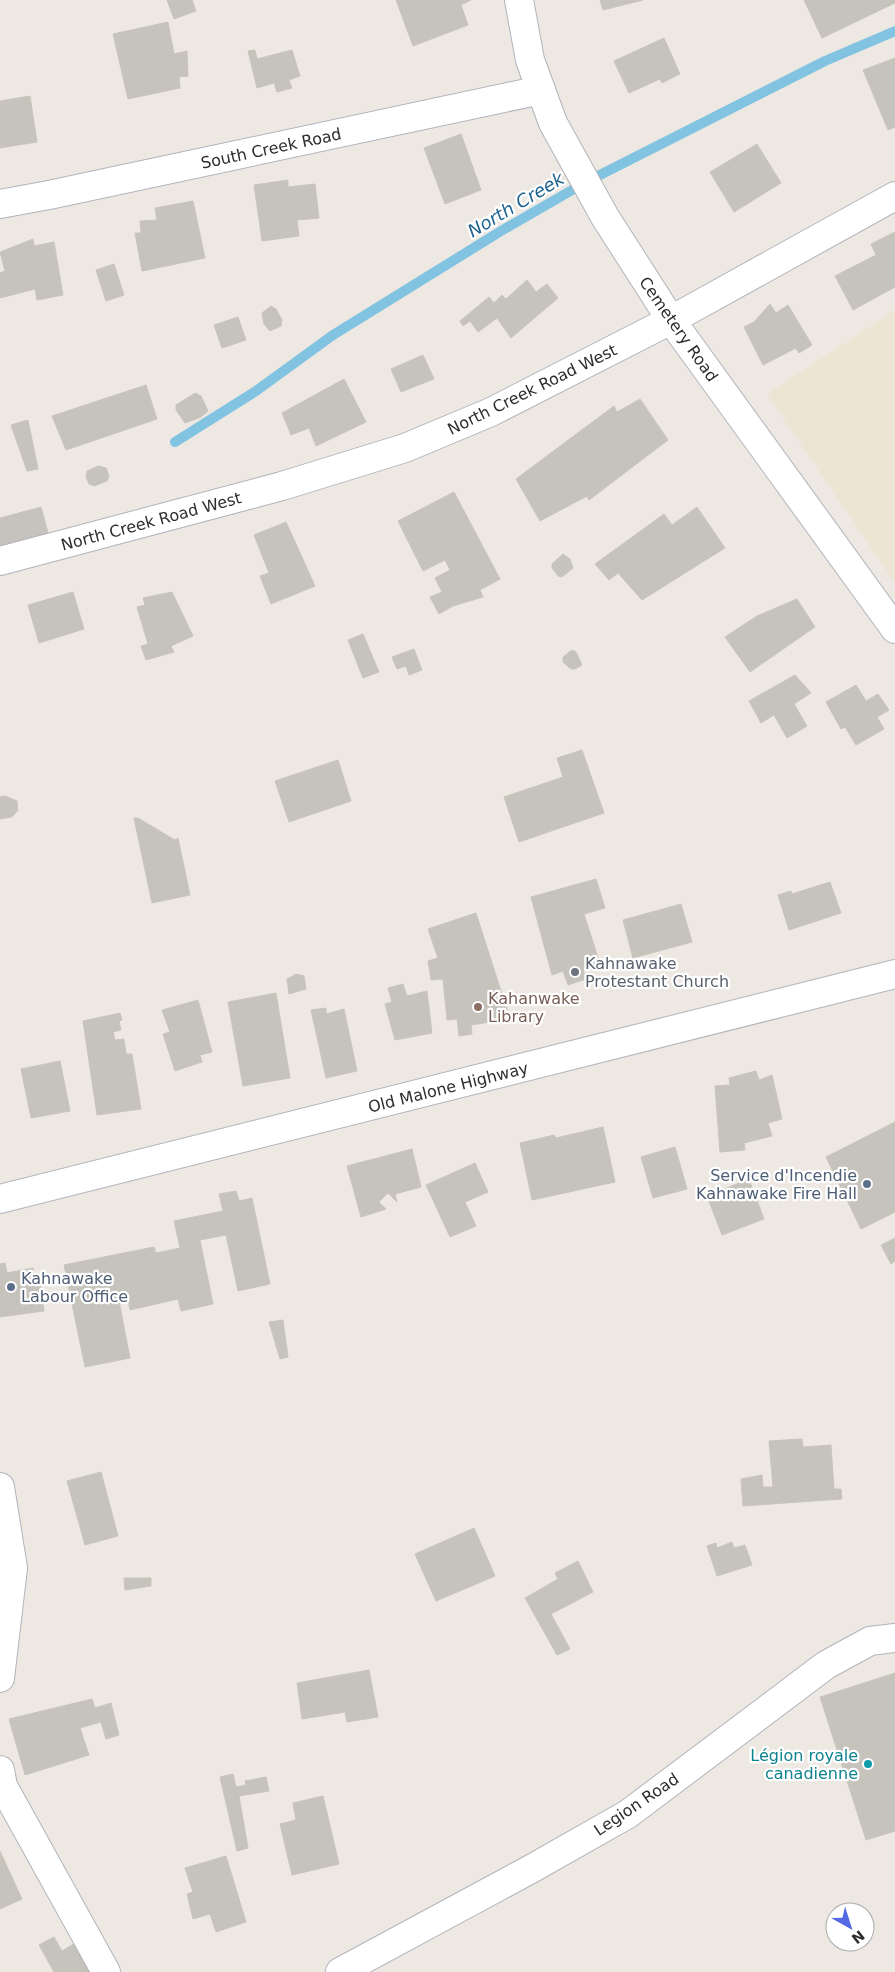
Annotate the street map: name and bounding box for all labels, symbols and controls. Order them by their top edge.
street label: South Creek Road [199,124,343,173]
water label: North Creek [464,167,569,242]
street label: Cemetery Road [635,273,722,385]
street label: North Creek Road West [445,340,620,439]
street label: North Creek Road West [59,488,243,555]
place label: Kahnawake Protestant Church [585,954,729,991]
marker: Kahnawake Protestant Church [569,966,581,978]
place label: Kahanwake Library [488,989,580,1026]
marker: Kahanwake Library [472,1001,484,1013]
street label: Old Malone Highway [366,1058,530,1117]
place label: Service d'Incendie Kahnawake Fire Hall [696,1166,857,1203]
marker: Service d'Incendie Kahnawake Fire Hall [861,1178,873,1190]
place label: Kahnawake Labour Office [21,1269,128,1306]
marker: Kahnawake Labour Office [5,1281,17,1293]
place label: Légion royale canadienne [750,1746,858,1783]
marker: Légion royale canadienne [862,1758,874,1770]
street label: Legion Road [590,1769,682,1840]
north arrow [825,1902,875,1952]
text: N [849,1927,868,1947]

